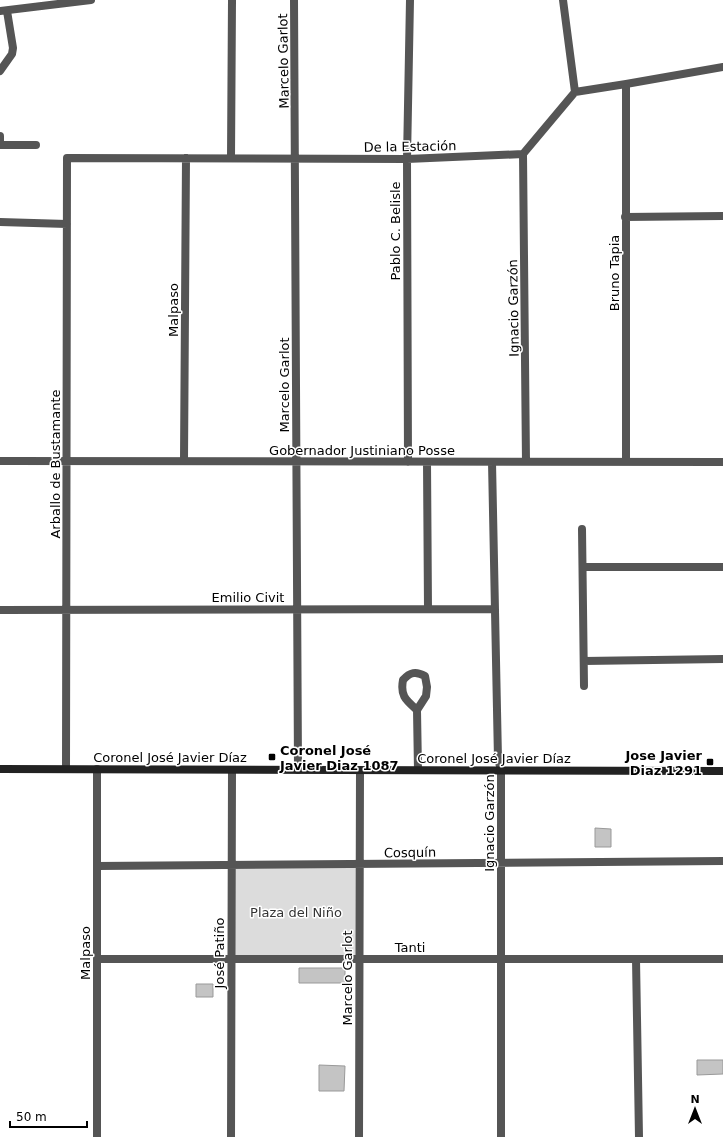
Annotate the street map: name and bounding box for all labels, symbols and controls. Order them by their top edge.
street label: Marcelo Garlot [275,13,292,109]
street label: De la Estación [363,138,457,155]
street label: Pablo C. Belisle [388,181,403,281]
street label: Bruno Tapia [607,235,622,311]
street label: Ignacio Garzón [505,259,522,357]
street label: Malpaso [166,283,181,337]
street label: Marcelo Garlot [277,337,292,433]
street label: Arballo de Bustamante [48,389,63,539]
street label: Gobernador Justiniano Posse [269,443,455,458]
street label: Emilio Civit [212,590,284,605]
place label: Coronel José Javier Diaz 1087 [279,743,399,773]
place label: Jose Javier Diaz 1291 [624,748,703,778]
street label: Coronel José Javier Díaz [93,750,247,765]
street label: Coronel José Javier Díaz [417,751,571,766]
marker: Coronel José Javier Diaz 1087 [267,752,277,762]
marker: Jose Javier Diaz 1291 [705,757,715,767]
street label: Ignacio Garzón [482,774,497,872]
street label: Cosquín [384,845,436,860]
park label: Plaza del Niño [250,905,342,920]
street label: José Patiño [212,918,227,989]
street label: Malpaso [78,926,93,980]
street label: Marcelo Garlot [340,930,355,1026]
street label: Tanti [394,940,425,955]
north arrow [675,1089,715,1129]
text: N [690,1093,700,1106]
scale bar [10,1103,87,1129]
text: 50 m [16,1110,47,1124]

